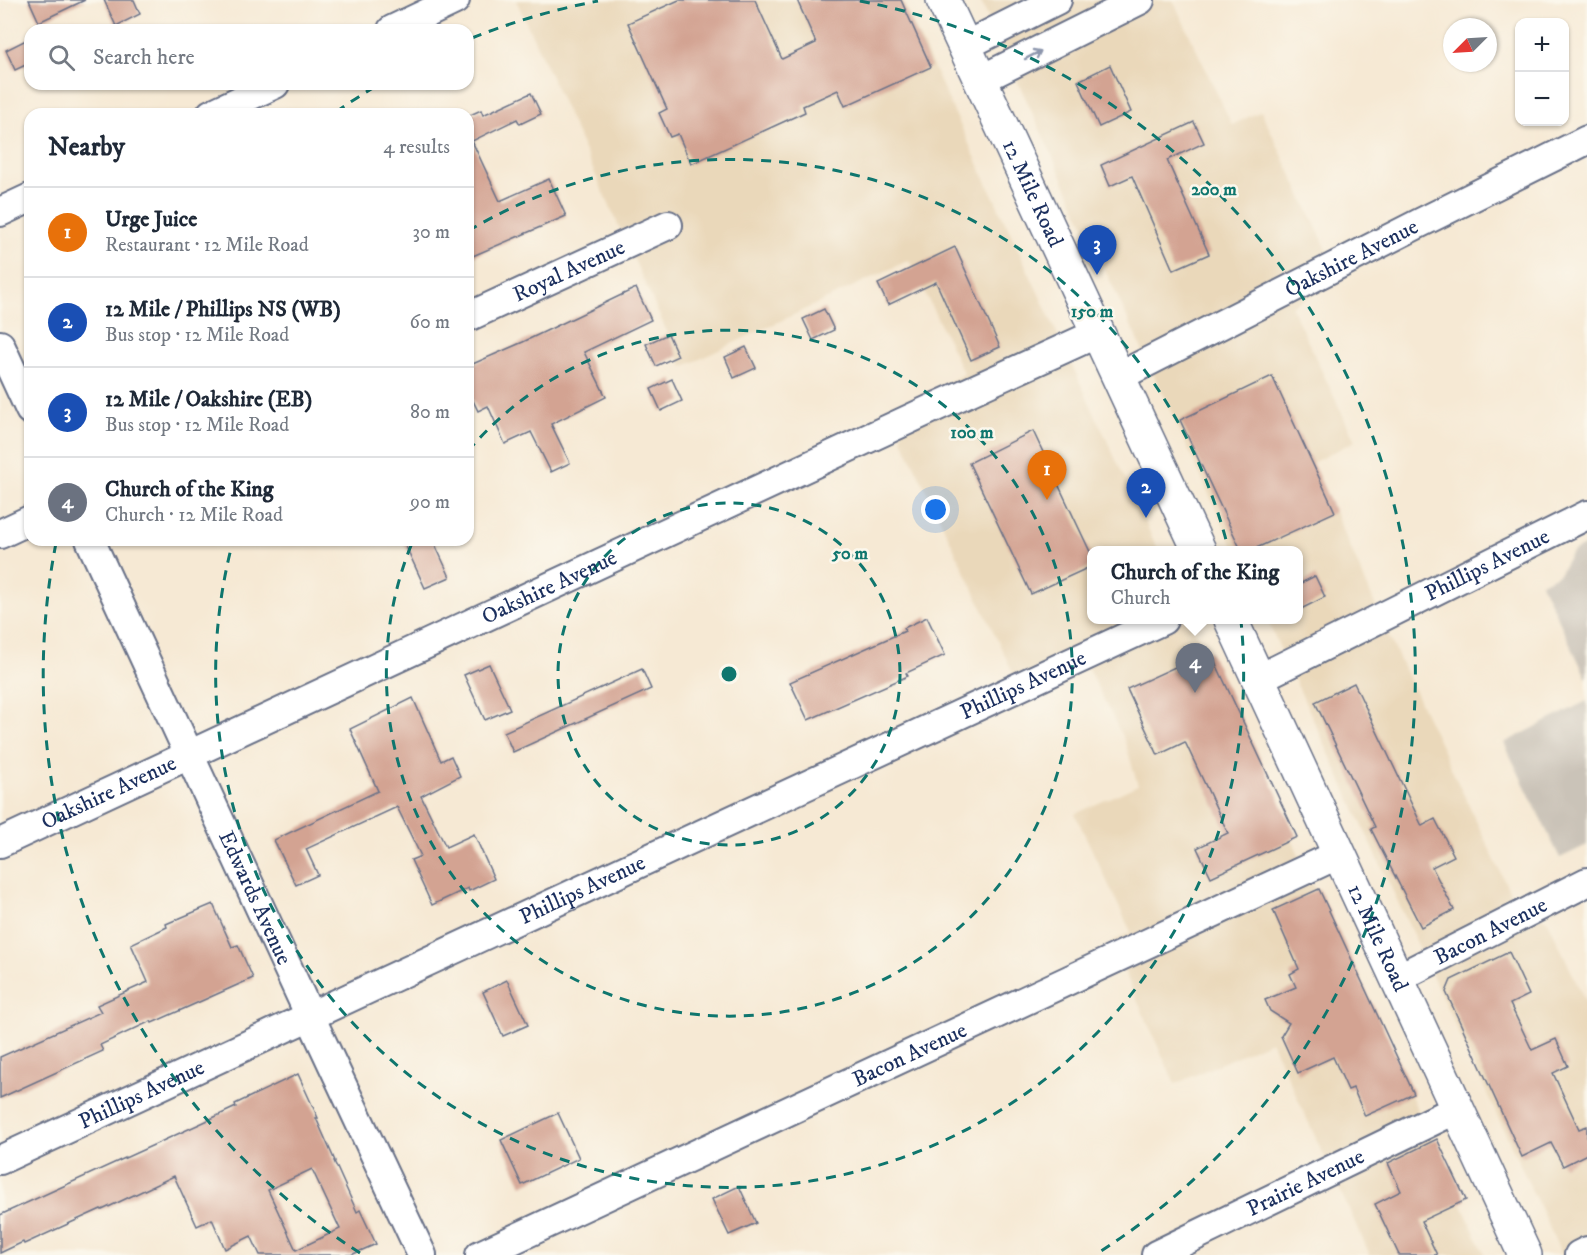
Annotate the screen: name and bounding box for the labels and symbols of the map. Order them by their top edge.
north arrow [1443,18,1497,72]
one-way arrow [1023,48,1041,60]
street label: 12 Mile Road [996,135,1069,251]
text: 200 m [1191,179,1237,201]
street label: Oakshire Avenue [1280,213,1423,303]
pin: 3 [1078,226,1116,275]
street label: Royal Avenue [509,233,629,308]
text: 150 m [1071,301,1114,323]
text: 100 m [950,422,994,444]
pin: 1 [1028,450,1066,500]
pin: 2 [1126,468,1166,518]
your location [921,495,950,524]
street label: Phillips Avenue [1420,522,1554,607]
text: 50 m [831,543,868,565]
street label: Oakshire Avenue [477,544,621,630]
street label: Phillips Avenue [956,644,1090,726]
pin: 4 [1176,644,1214,693]
centre of rings [719,664,739,684]
street label: Oakshire Avenue [37,749,181,835]
street label: Edwards Avenue [213,826,298,969]
street label: Phillips Avenue [515,849,649,930]
street label: 12 Mile Road [1342,880,1415,996]
street label: Bacon Avenue [1429,891,1552,971]
street label: Bacon Avenue [848,1016,971,1093]
street label: Phillips Avenue [74,1054,209,1135]
street label: Prairie Avenue [1242,1143,1368,1222]

